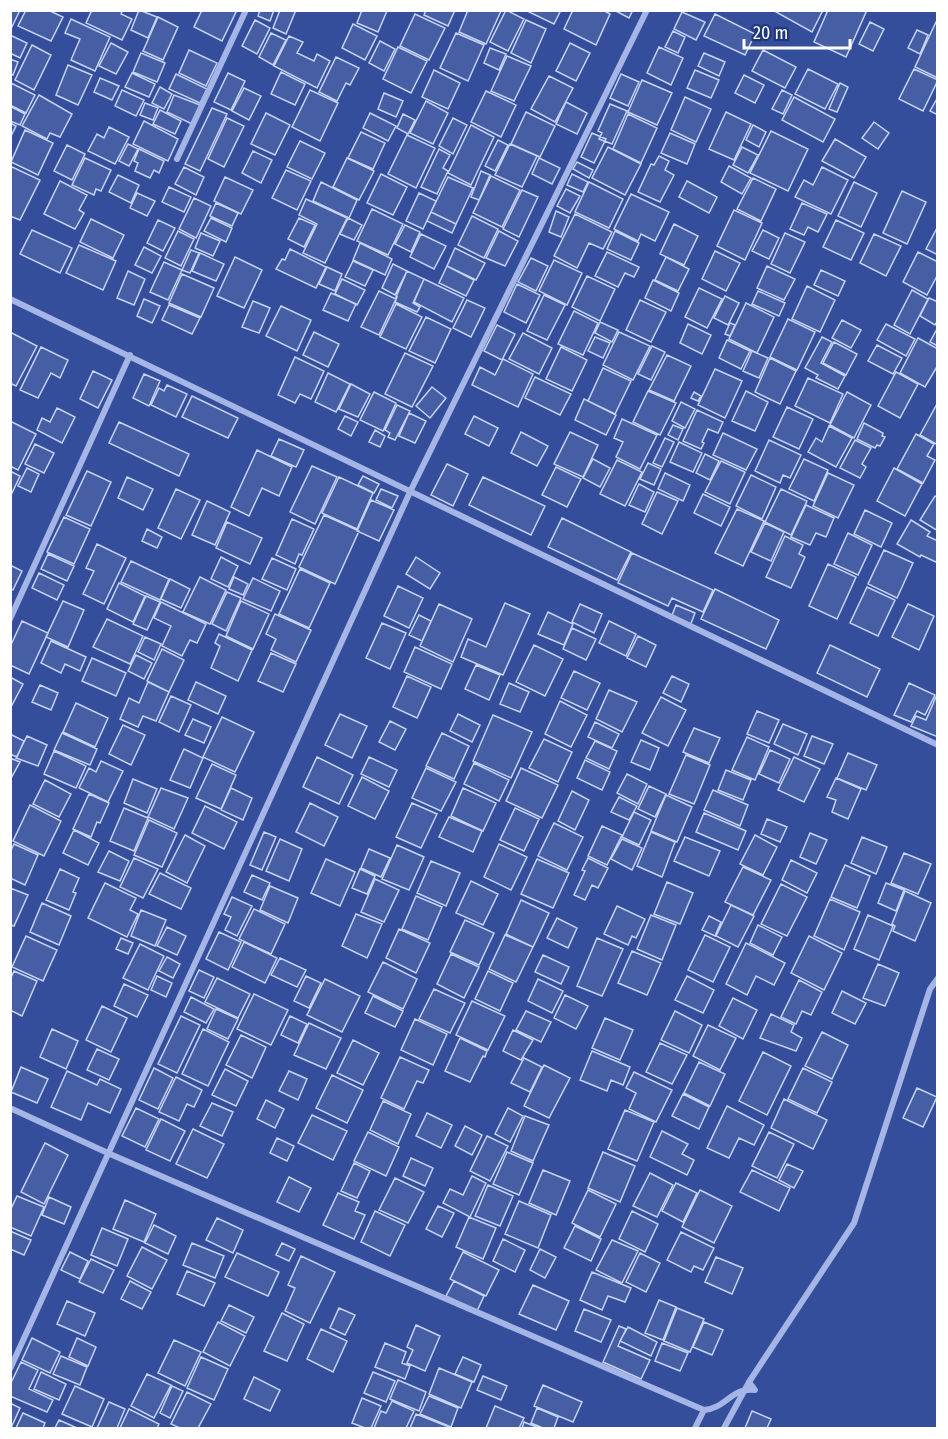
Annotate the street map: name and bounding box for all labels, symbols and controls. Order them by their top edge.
scale bar [744,12,850,50]
text: 20 m [753,22,788,44]

